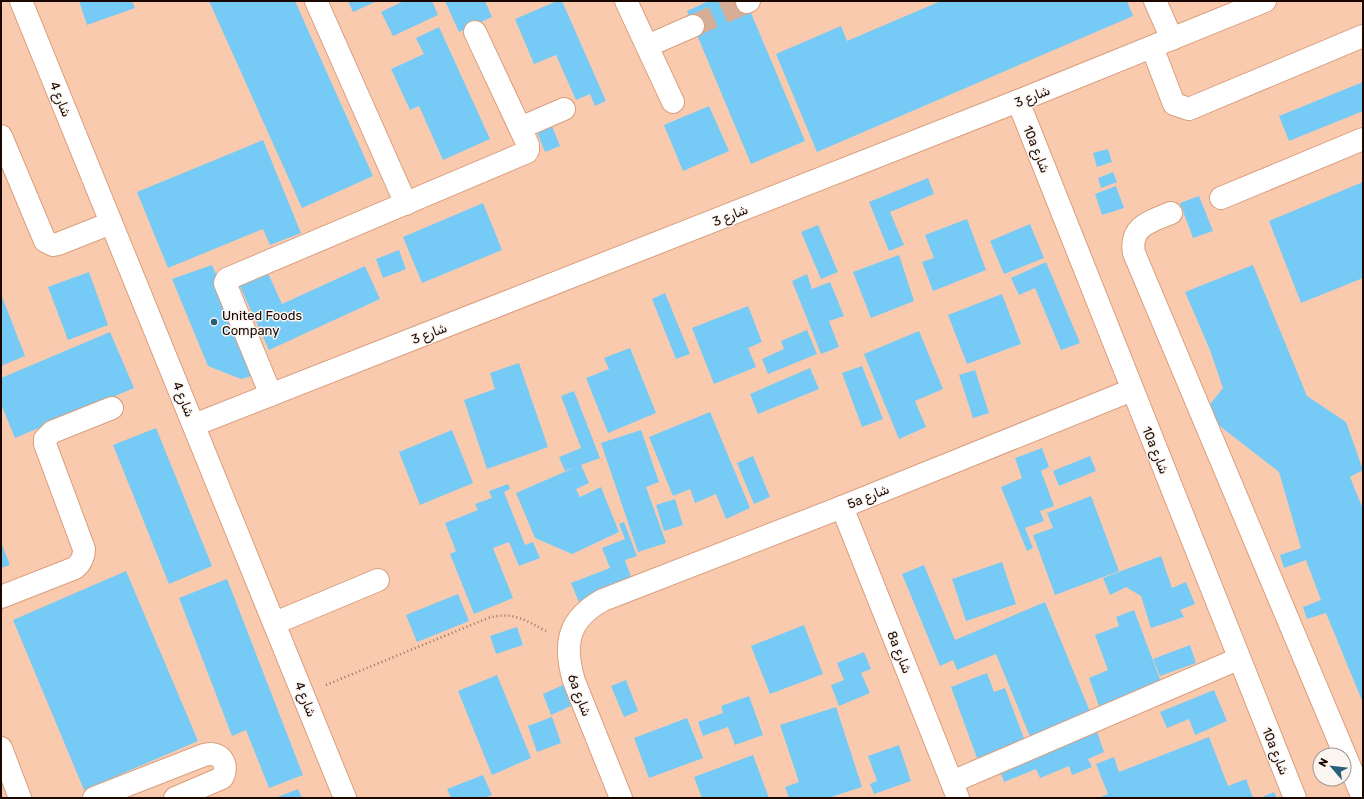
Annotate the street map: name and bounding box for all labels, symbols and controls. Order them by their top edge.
street label: شارع 4 [45,79,74,120]
street label: شارع 3 [1012,83,1053,112]
street label: 10a شارع [1018,123,1053,176]
street label: شارع 3 [710,202,751,231]
place label: United Foods Company [222,308,303,338]
marker: United Foods Company [209,317,219,327]
street label: شارع 3 [409,320,450,349]
street label: شارع 4 [168,379,197,420]
street label: 10a شارع [1137,424,1172,477]
street label: 5a شارع [845,481,892,514]
street label: 8a شارع [882,629,915,676]
street label: 6a شارع [563,672,594,719]
street label: شارع 4 [290,679,319,720]
street label: 10a شارع [1257,725,1292,778]
north arrow [1312,747,1352,787]
text: N [1316,756,1331,769]

